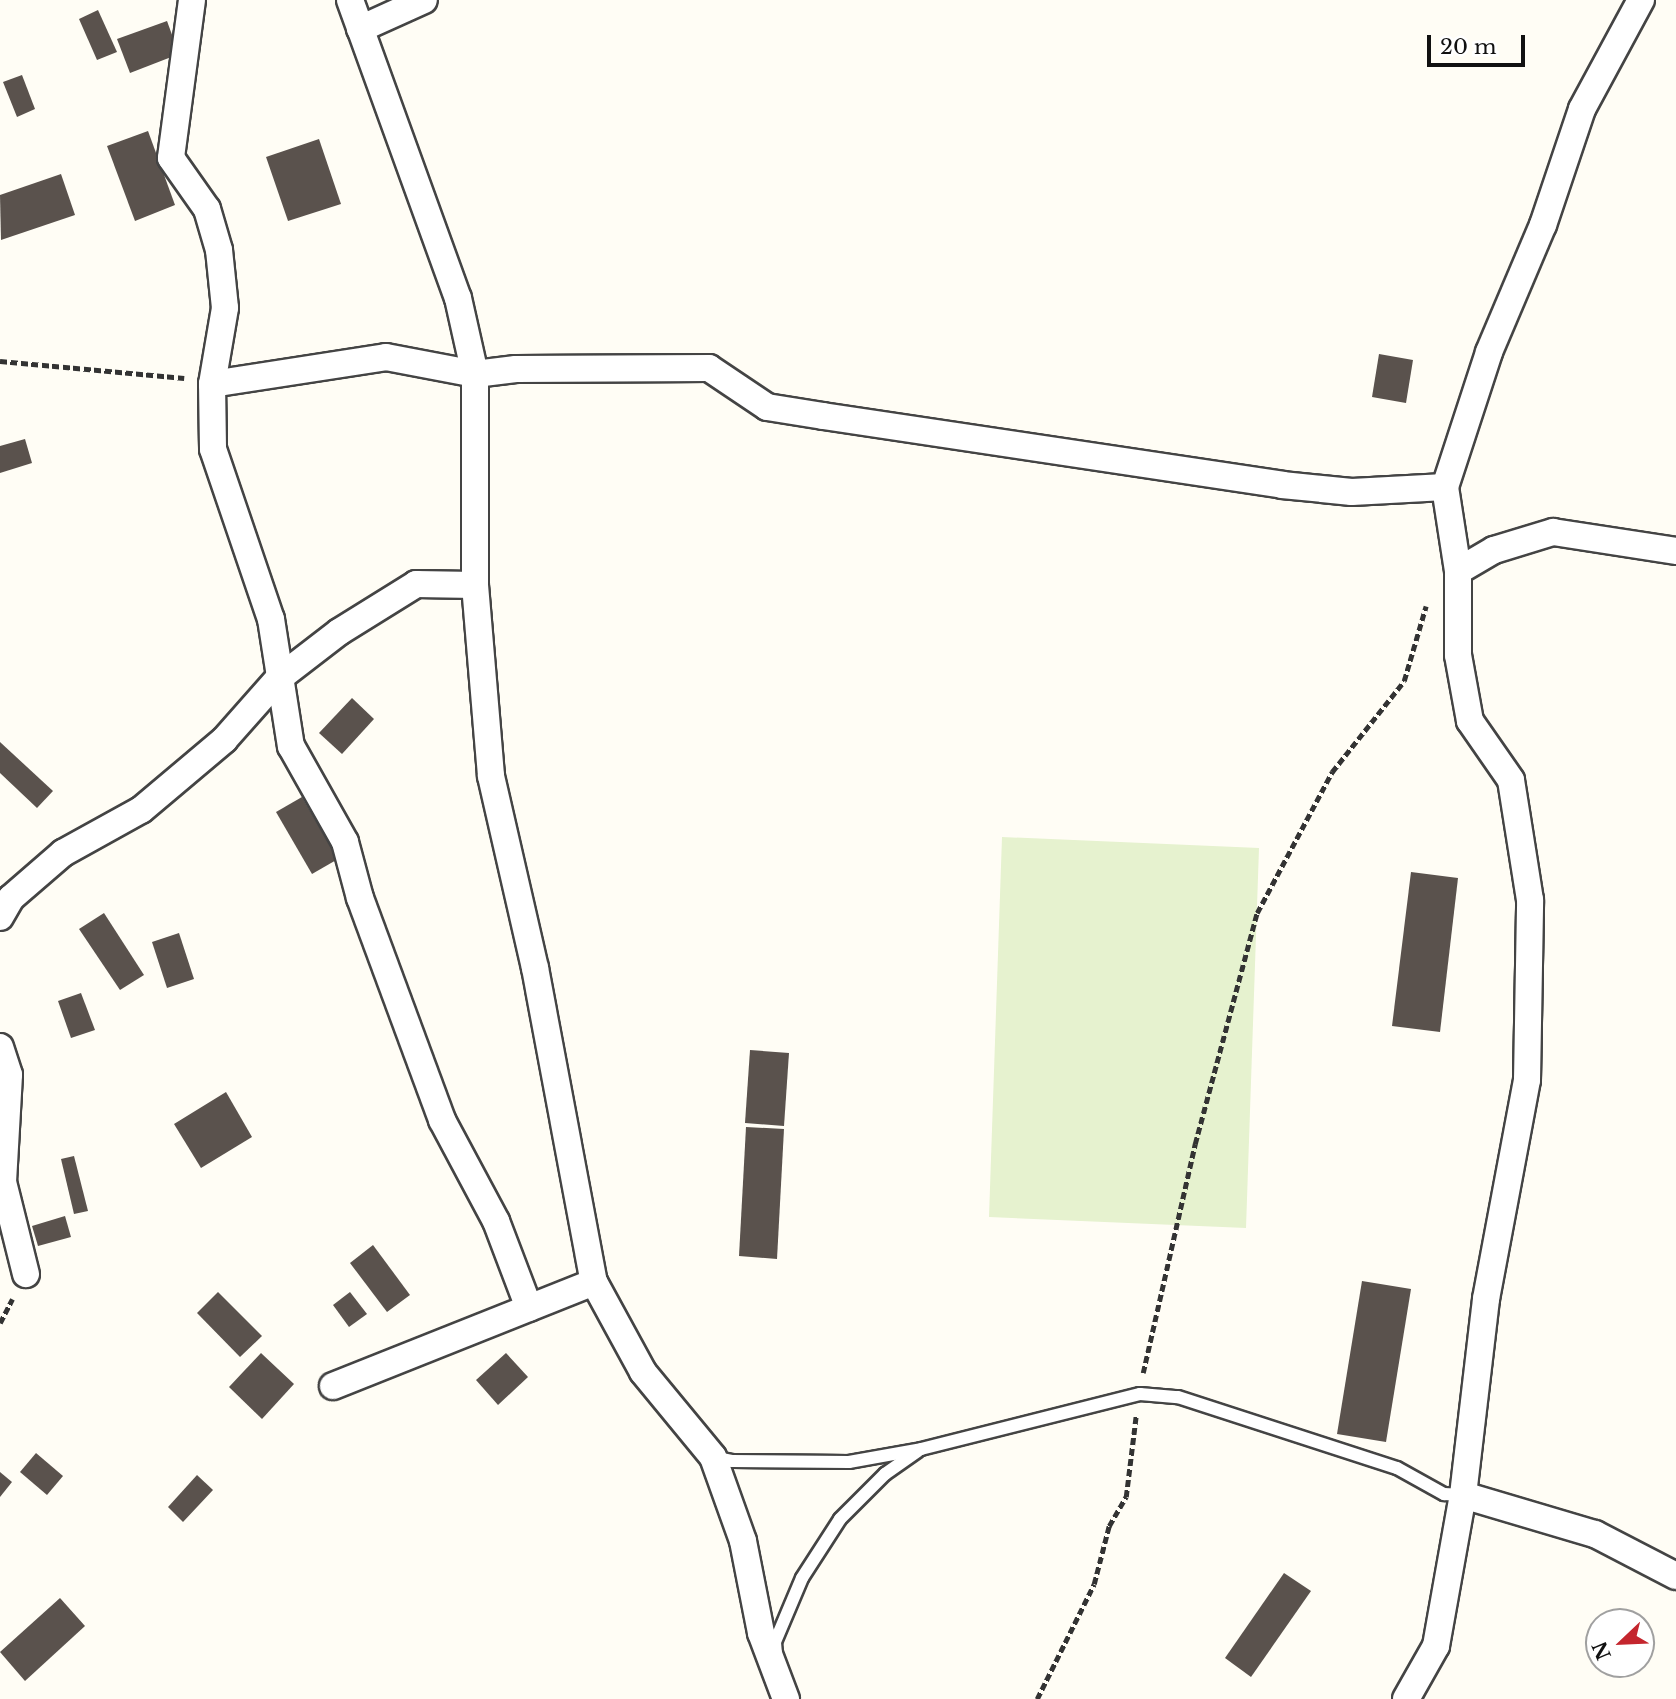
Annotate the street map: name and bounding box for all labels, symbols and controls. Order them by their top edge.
scale bar [1431,21,1529,65]
text: 20 m [1440,34,1497,60]
north arrow [1585,1608,1655,1678]
text: N [1588,1638,1616,1663]

